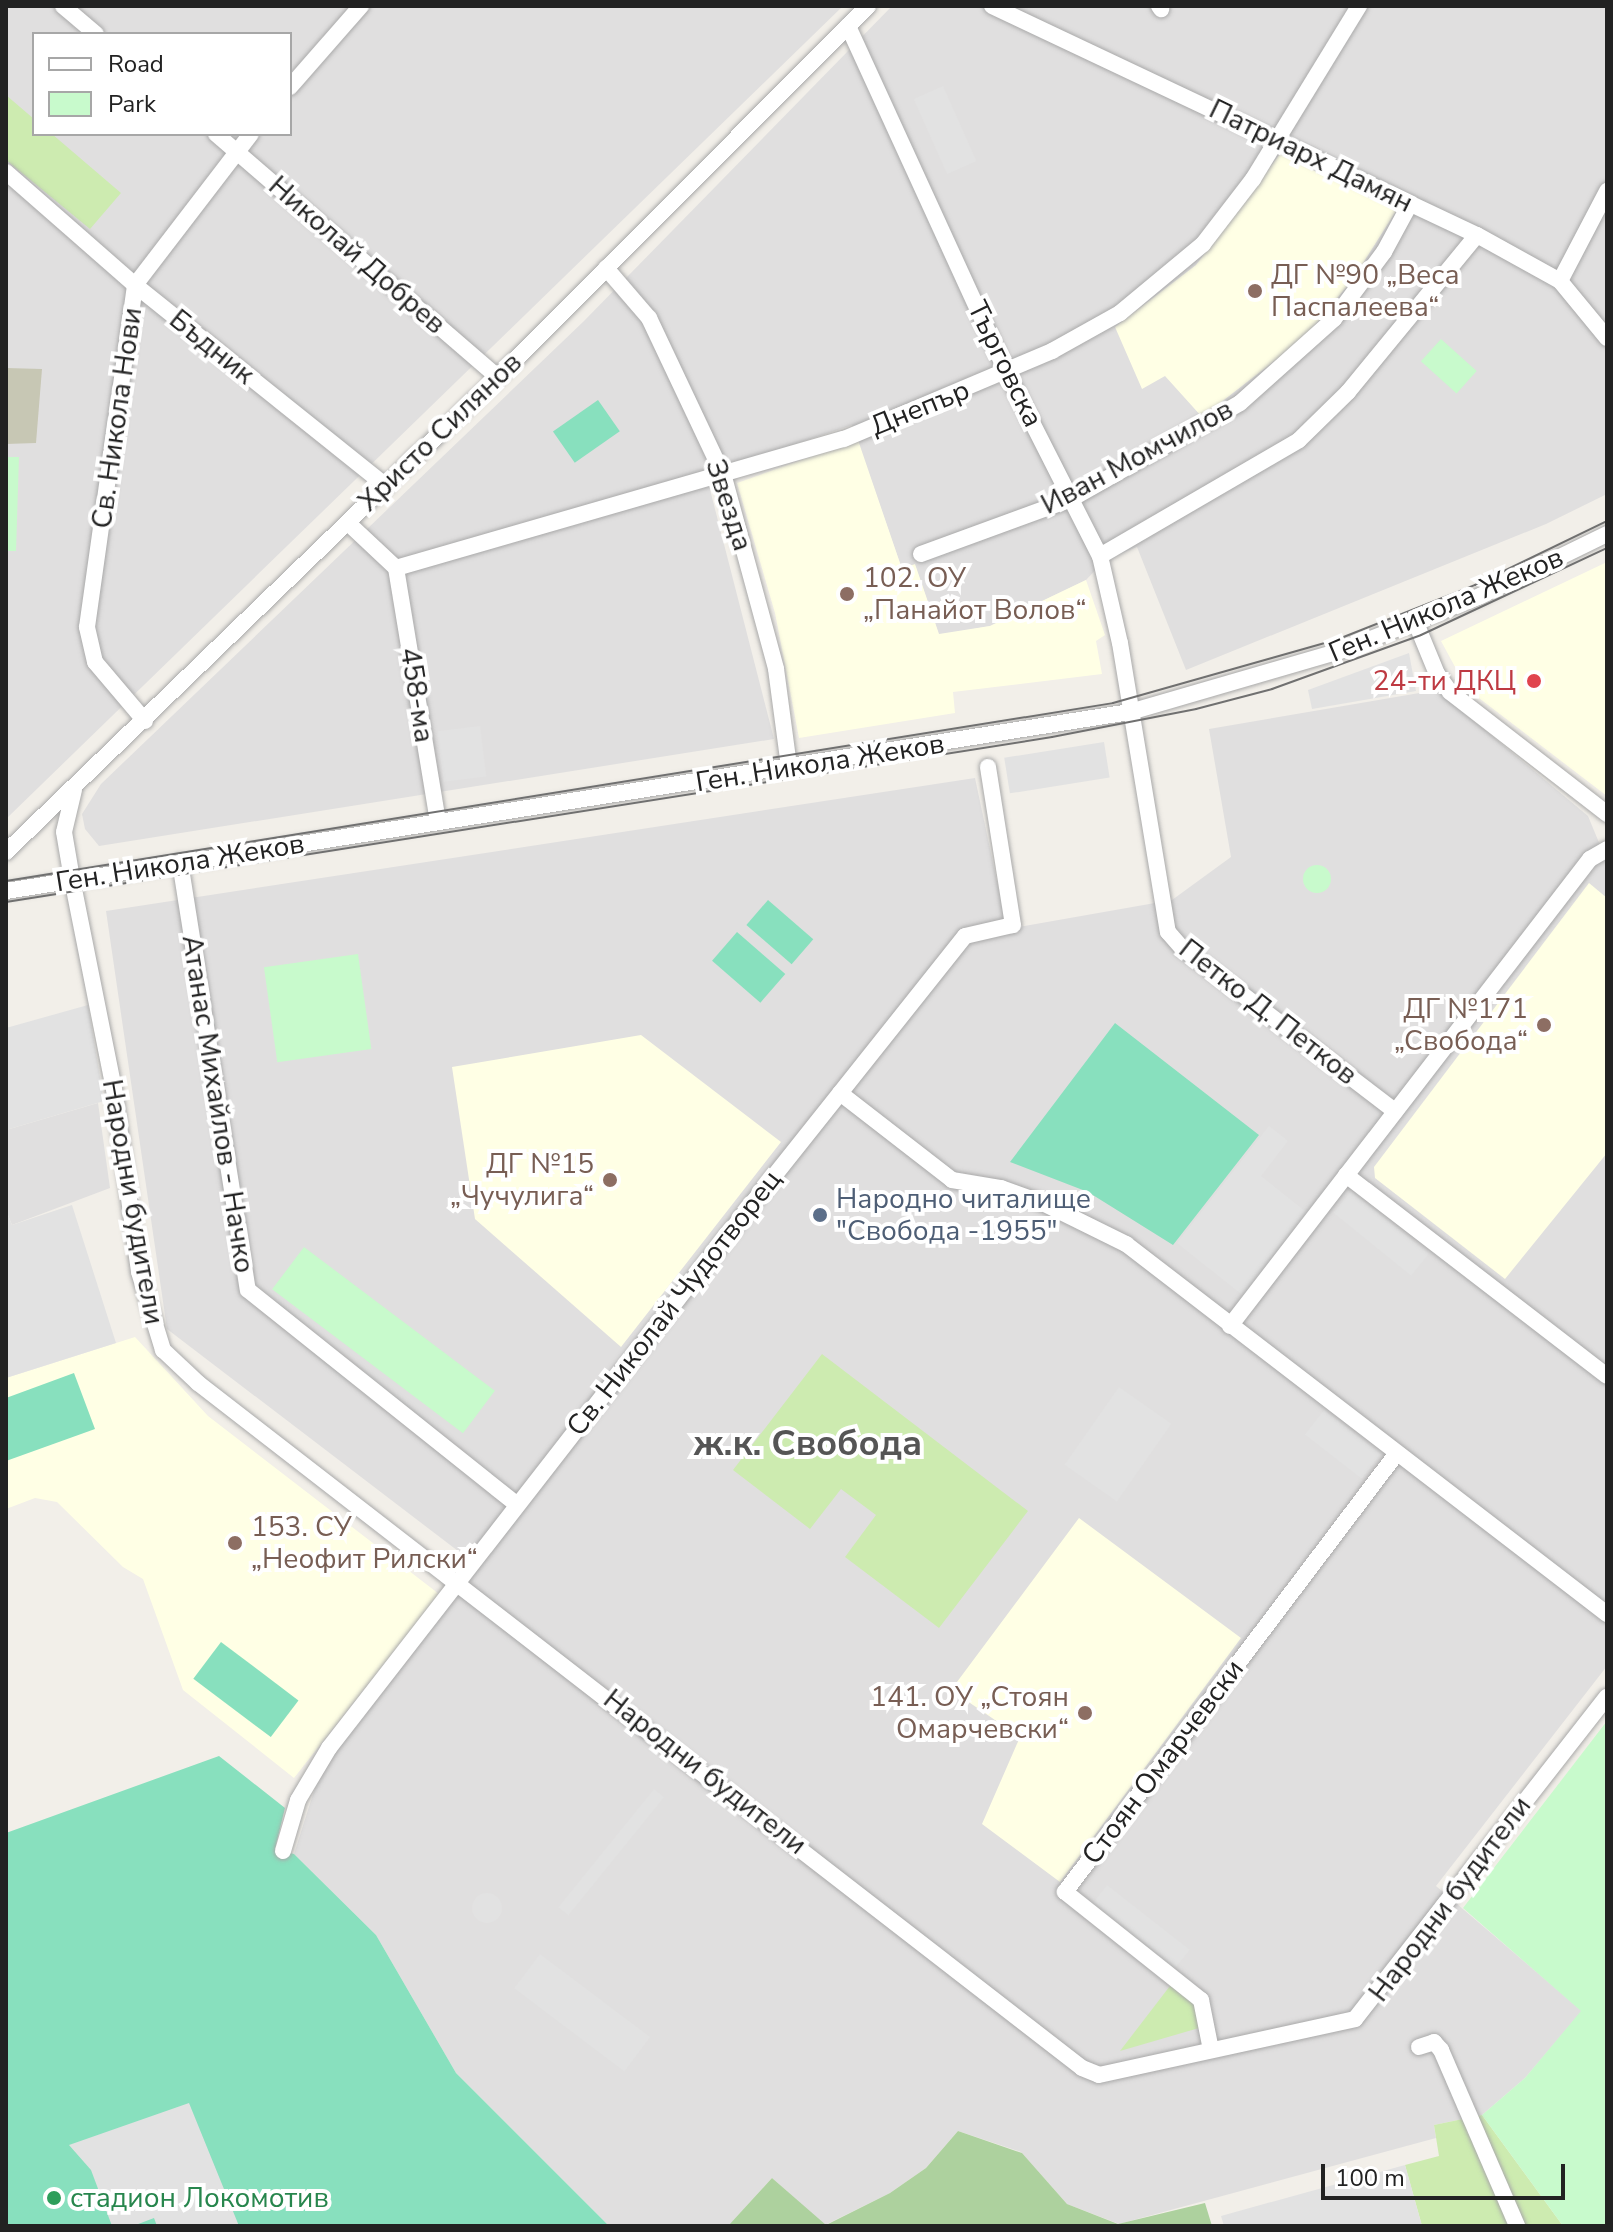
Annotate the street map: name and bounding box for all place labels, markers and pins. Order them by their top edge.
place label: ДГ №90 „Веса Паспалеева“ [1271,258,1460,324]
marker: ДГ №90 „Веса Паспалеева“ [1246,282,1264,300]
place label: 102. ОУ „Панайот Волов“ [863,561,1086,627]
marker: 102. ОУ „Панайот Волов“ [838,585,856,603]
place label: 24-ти ДКЦ [1373,664,1516,698]
marker: 24-ти ДКЦ [1523,670,1545,692]
place label: ДГ №171 „Свобода“ [1394,992,1528,1058]
marker: ДГ №171 „Свобода“ [1535,1016,1553,1034]
place label: ДГ №15 „Чучулига“ [450,1147,594,1213]
marker: ДГ №15 „Чучулига“ [601,1171,619,1189]
place label: Народно читалище "Свобода -1955" [836,1182,1091,1248]
marker: Народно читалище "Свобода -1955" [811,1206,829,1224]
place label: 153. СУ „Неофит Рилски“ [251,1510,478,1576]
marker: 153. СУ „Неофит Рилски“ [226,1534,244,1552]
place label: 141. ОУ „Стоян Омарчевски“ [870,1680,1069,1746]
marker: 141. ОУ „Стоян Омарчевски“ [1076,1704,1094,1722]
place label: стадион Локомотив [70,2181,329,2215]
marker: стадион Локомотив [45,2189,63,2207]

